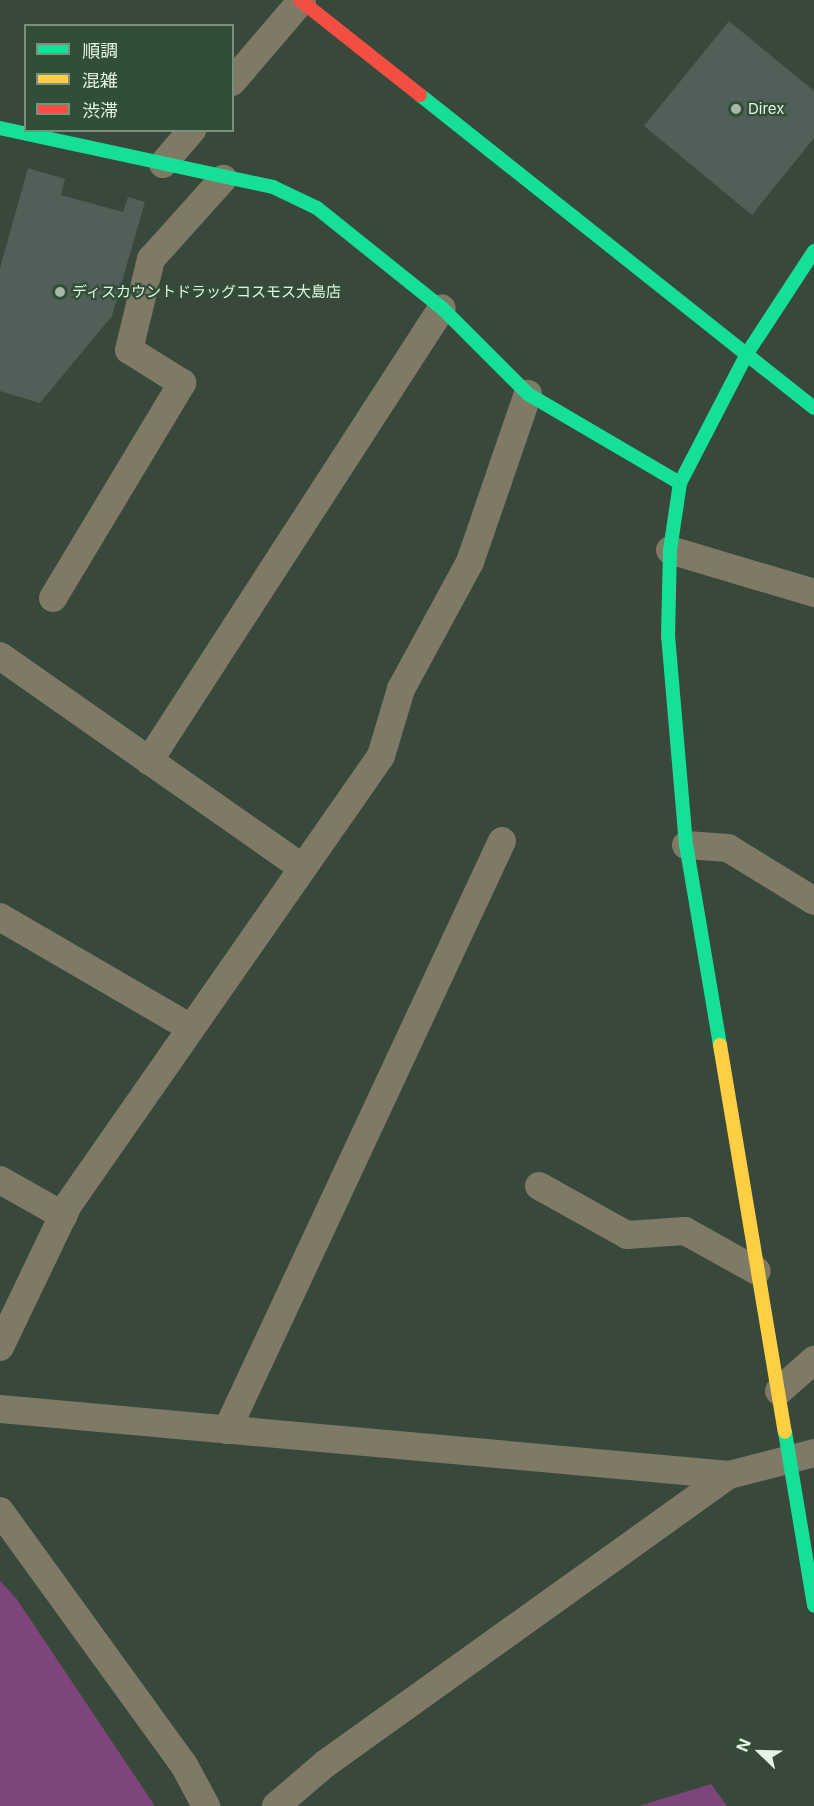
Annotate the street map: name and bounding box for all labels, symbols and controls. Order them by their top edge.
legend [24,24,234,132]
text: 順調 [82,40,118,61]
text: 混雑 [82,70,118,91]
text: 渋滞 [82,100,118,121]
place label: Direx [748,100,784,118]
marker: Direx [729,102,743,116]
place label: ディスカウントドラッグコスモス大島店 [72,283,342,301]
marker: ディスカウントドラッグコスモス大島店 [53,285,67,299]
north arrow [730,1722,790,1782]
text: N [732,1735,755,1754]

